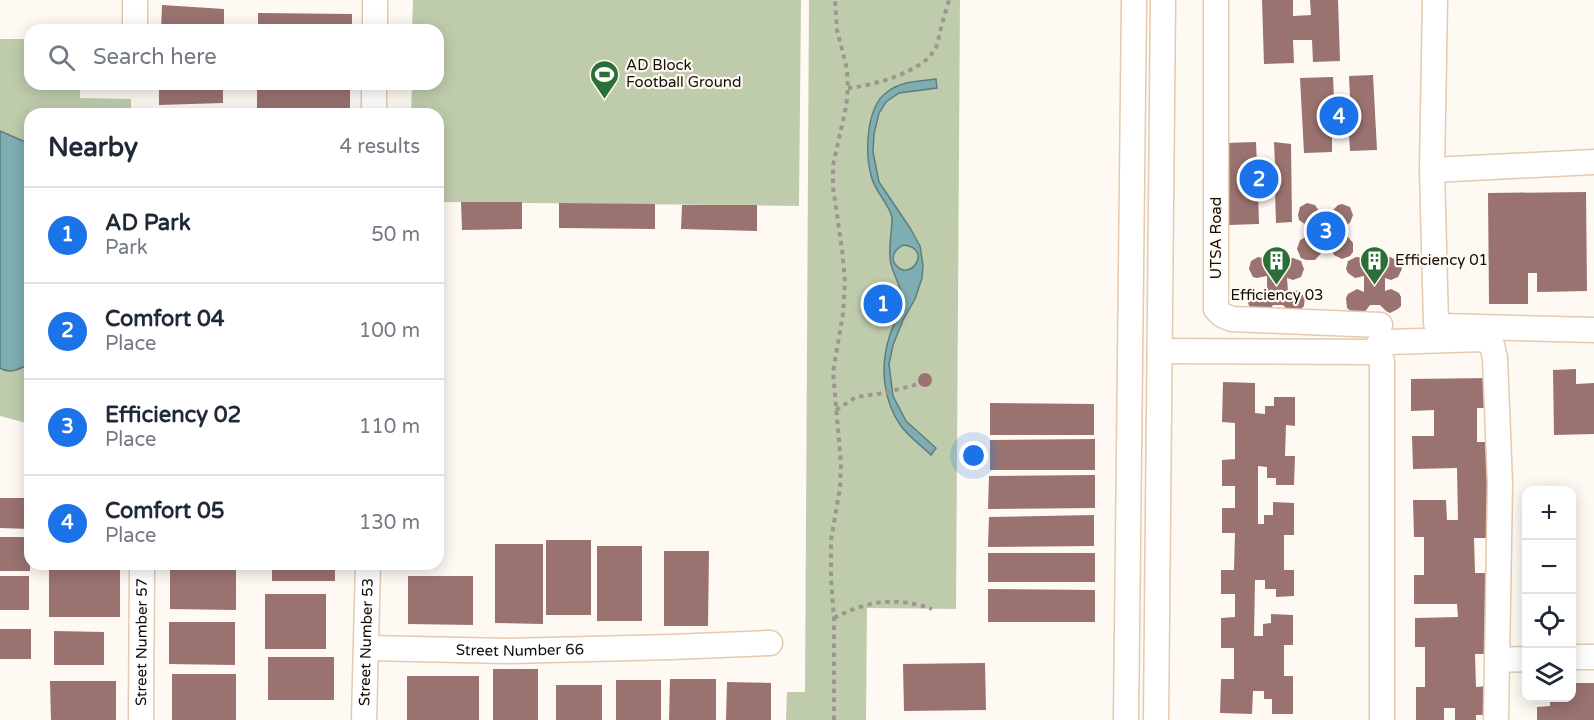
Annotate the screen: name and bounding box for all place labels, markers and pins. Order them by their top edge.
place label: AD Block Football Ground [626,56,741,91]
sports icon: AD Block Football Ground [589,58,621,100]
pin: 4 [1320,94,1358,138]
pin: 2 [1240,156,1278,201]
pin: 3 [1306,208,1346,254]
building icon: Efficiency 03 [1261,244,1293,286]
building icon: Efficiency 01 [1358,244,1390,286]
place label: Efficiency 01 [1395,251,1488,269]
pin: 1 [864,282,902,326]
place label: Efficiency 03 [1230,286,1324,304]

